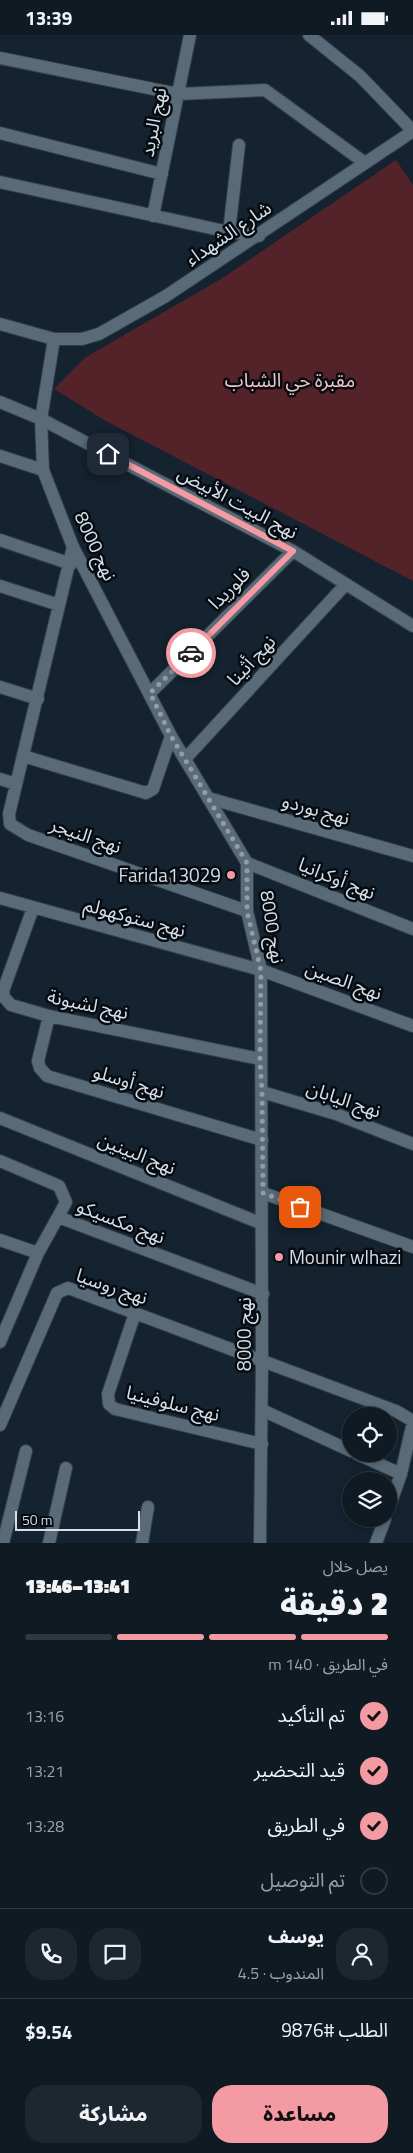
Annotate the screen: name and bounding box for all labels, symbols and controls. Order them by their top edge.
text: 13:39 [25,3,72,32]
street label: نهج البريد [132,85,174,159]
street label: شارع الشهداء [179,193,277,272]
park label: مقبرة حي الشباب [225,365,355,395]
pin [87,433,129,475]
icon: home [94,440,122,468]
street label: نهج البيت الأبيض [172,458,304,546]
street label: نهج 8000 [67,506,125,586]
street label: فلوريدا [201,560,257,616]
courier [166,628,216,678]
street label: نهج أثينا [219,628,283,692]
icon: car [177,639,205,667]
street label: نهج بوردو [279,785,353,833]
street label: نهج النيجر [45,808,126,861]
street label: نهج أوكرانيا [294,849,380,907]
place label: Farida13029 [119,860,221,889]
marker: Farida13029 [225,869,237,881]
street label: نهج 8000 [252,888,294,966]
street label: نهج ستوكهولم [81,889,189,945]
street label: نهج الصين [301,952,387,1008]
street label: نهج لشبونة [45,981,131,1027]
street label: نهج أوسلو [89,1056,169,1106]
street label: نهج اليابان [303,1072,385,1126]
street label: نهج البينين [93,1124,181,1182]
pin [279,1186,321,1228]
street label: نهج مكسيكو [72,1190,170,1252]
icon: bag [286,1193,314,1221]
place label: Mounir wlhazi [289,1242,402,1271]
marker: Mounir wlhazi [273,1251,285,1263]
street label: نهج روسيا [72,1260,152,1312]
street label: نهج 8000 [229,1297,259,1371]
street label: نهج سلوفينيا [123,1377,223,1429]
map controls [342,1407,397,1527]
button: locate [342,1407,397,1462]
button: layers [342,1472,397,1527]
scale bar [15,1508,140,1531]
text: 50 m [22,1509,52,1530]
text: يصل خلال [323,1554,388,1578]
text: 13:41–13:46 [25,1571,130,1600]
text: 2 دقيقة [280,1579,388,1627]
text: في الطريق · 140 m [268,1652,388,1676]
text: تم التأكيد [277,1700,345,1729]
icon: check [360,1702,388,1730]
text: 13:16 [25,1704,64,1728]
text: قيد التحضير [254,1755,345,1784]
icon: check [360,1757,388,1785]
text: 13:21 [25,1759,64,1783]
text: في الطريق [267,1810,345,1839]
icon: check [360,1812,388,1840]
text: 13:28 [25,1814,64,1838]
text: تم التوصيل [261,1865,345,1894]
text: يوسف [268,1921,324,1950]
button: phone [25,1928,77,1980]
button: chat [89,1928,141,1980]
button: person [336,1928,388,1980]
text: المندوب · 4.5 [238,1961,324,1985]
text: الطلب #9876 [281,2015,388,2044]
text: $9.54 [25,2017,72,2046]
button: مشاركة [25,2085,202,2143]
button: مساعدة [212,2085,388,2143]

